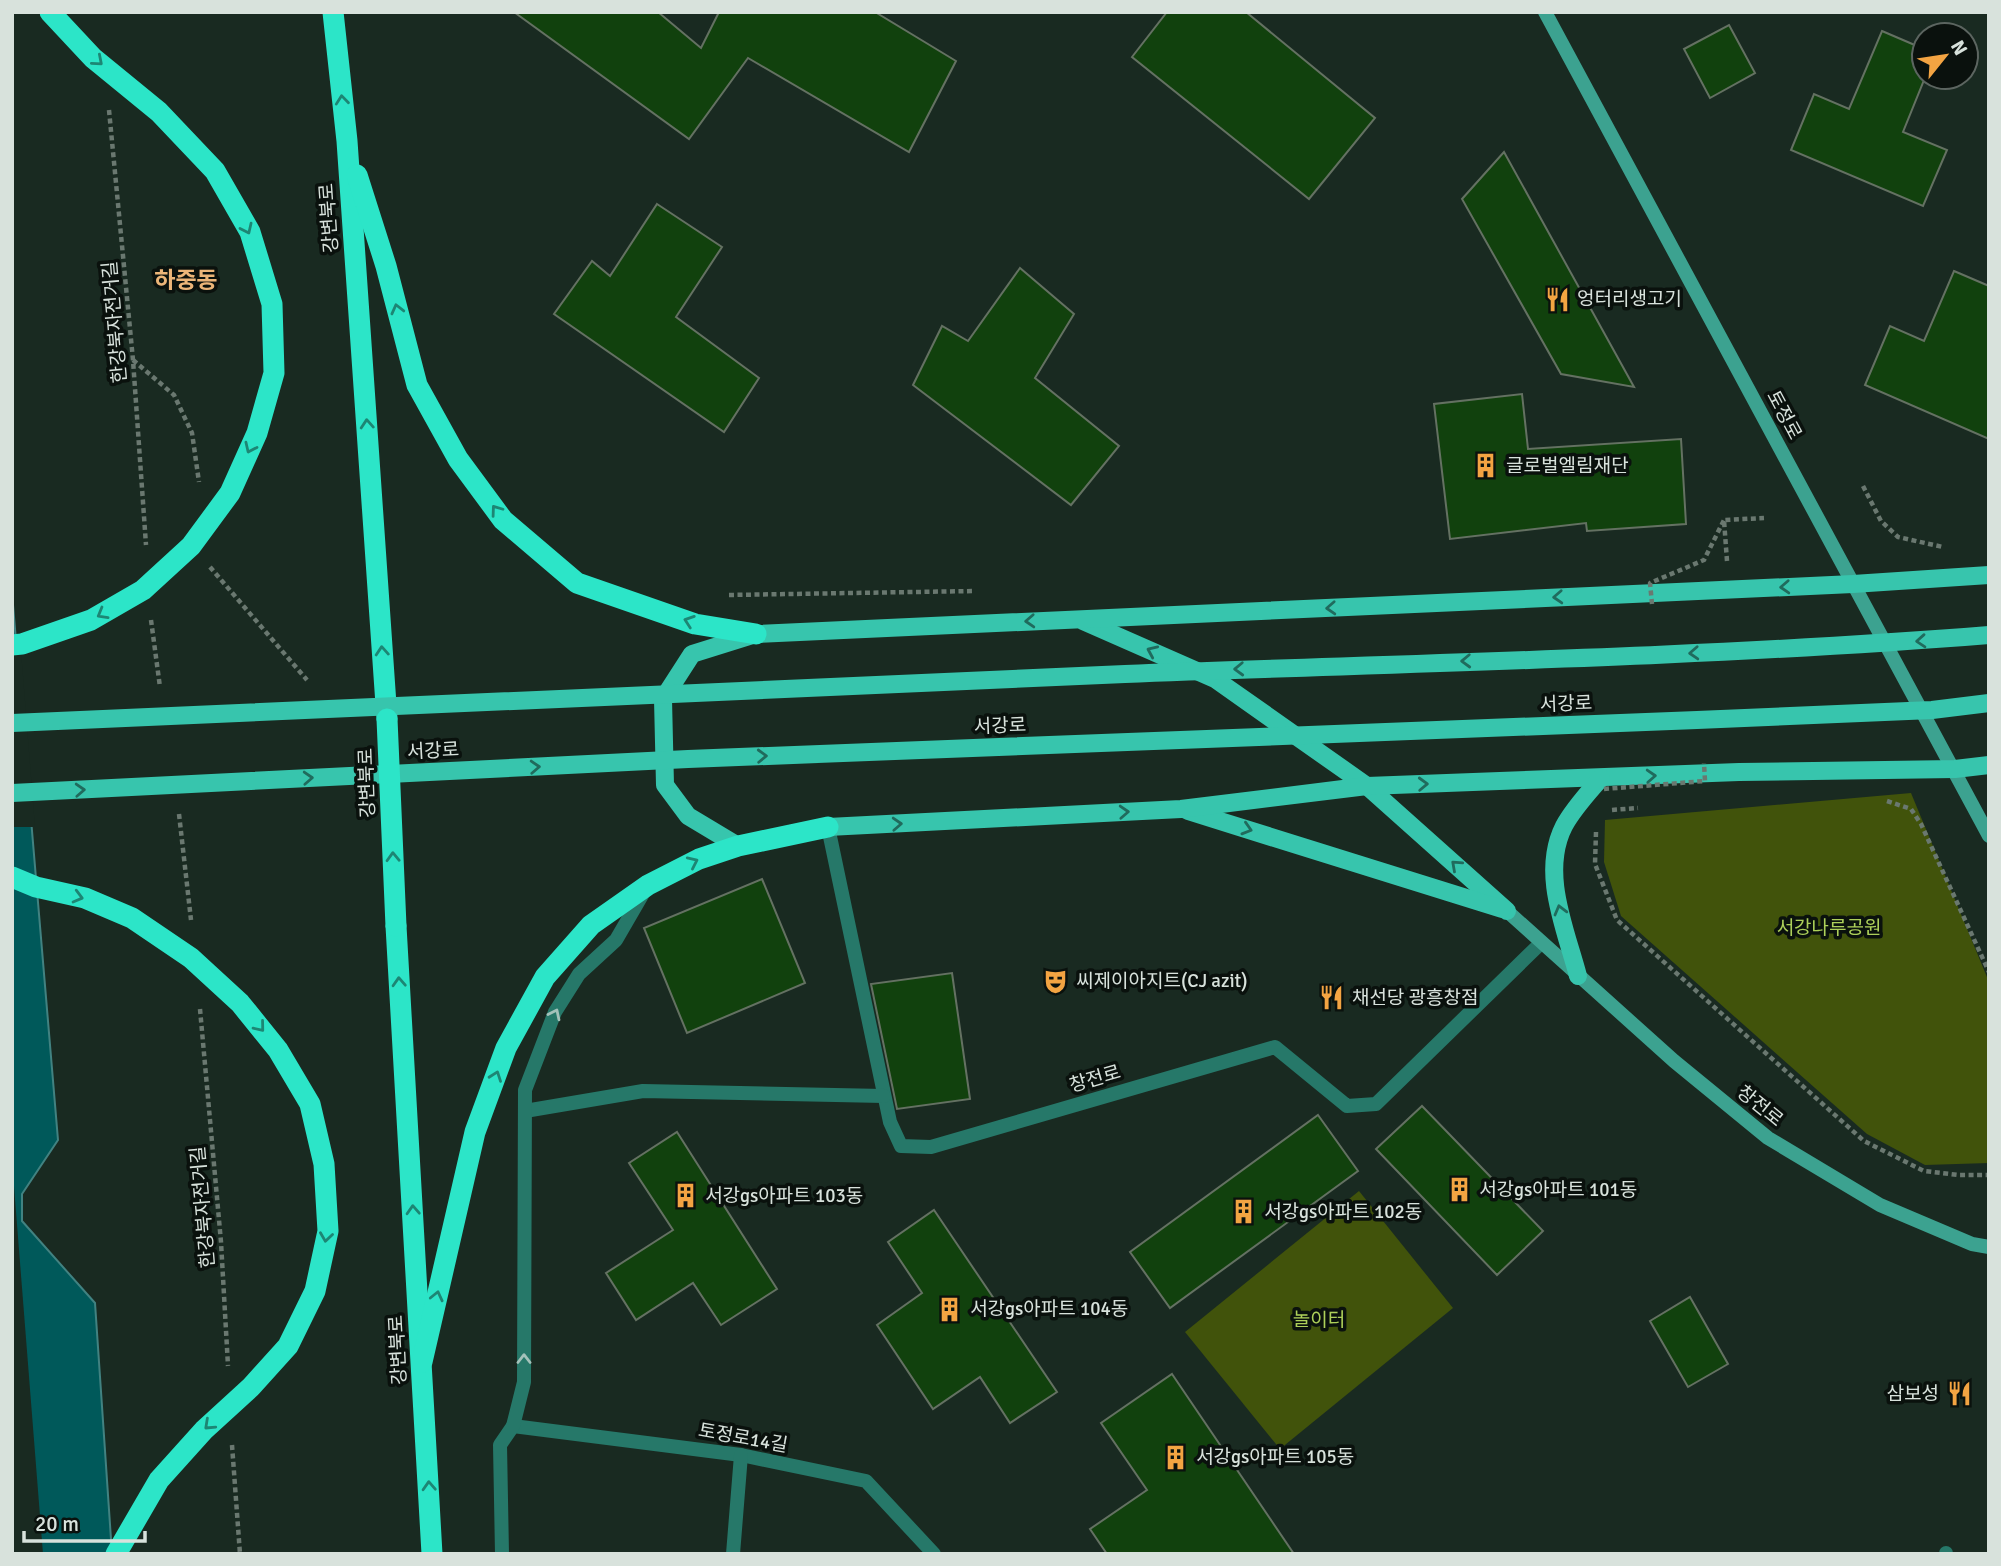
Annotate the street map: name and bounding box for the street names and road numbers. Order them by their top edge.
street label: 강변북로 [315,182,343,254]
street label: 한강북자전거길 [98,260,132,384]
street label: 토정로 [1761,386,1807,444]
street label: 서강로 [1539,691,1593,717]
street label: 서강로 [973,713,1027,739]
street label: 서강로 [406,738,460,764]
street label: 강변북로 [354,748,380,818]
street label: 창전로 [1066,1060,1124,1098]
street label: 창전로 [1732,1080,1788,1132]
street label: 한강북자전거길 [186,1145,220,1269]
street label: 강변북로 [384,1314,412,1386]
street label: 토정로14길 [696,1418,790,1458]

